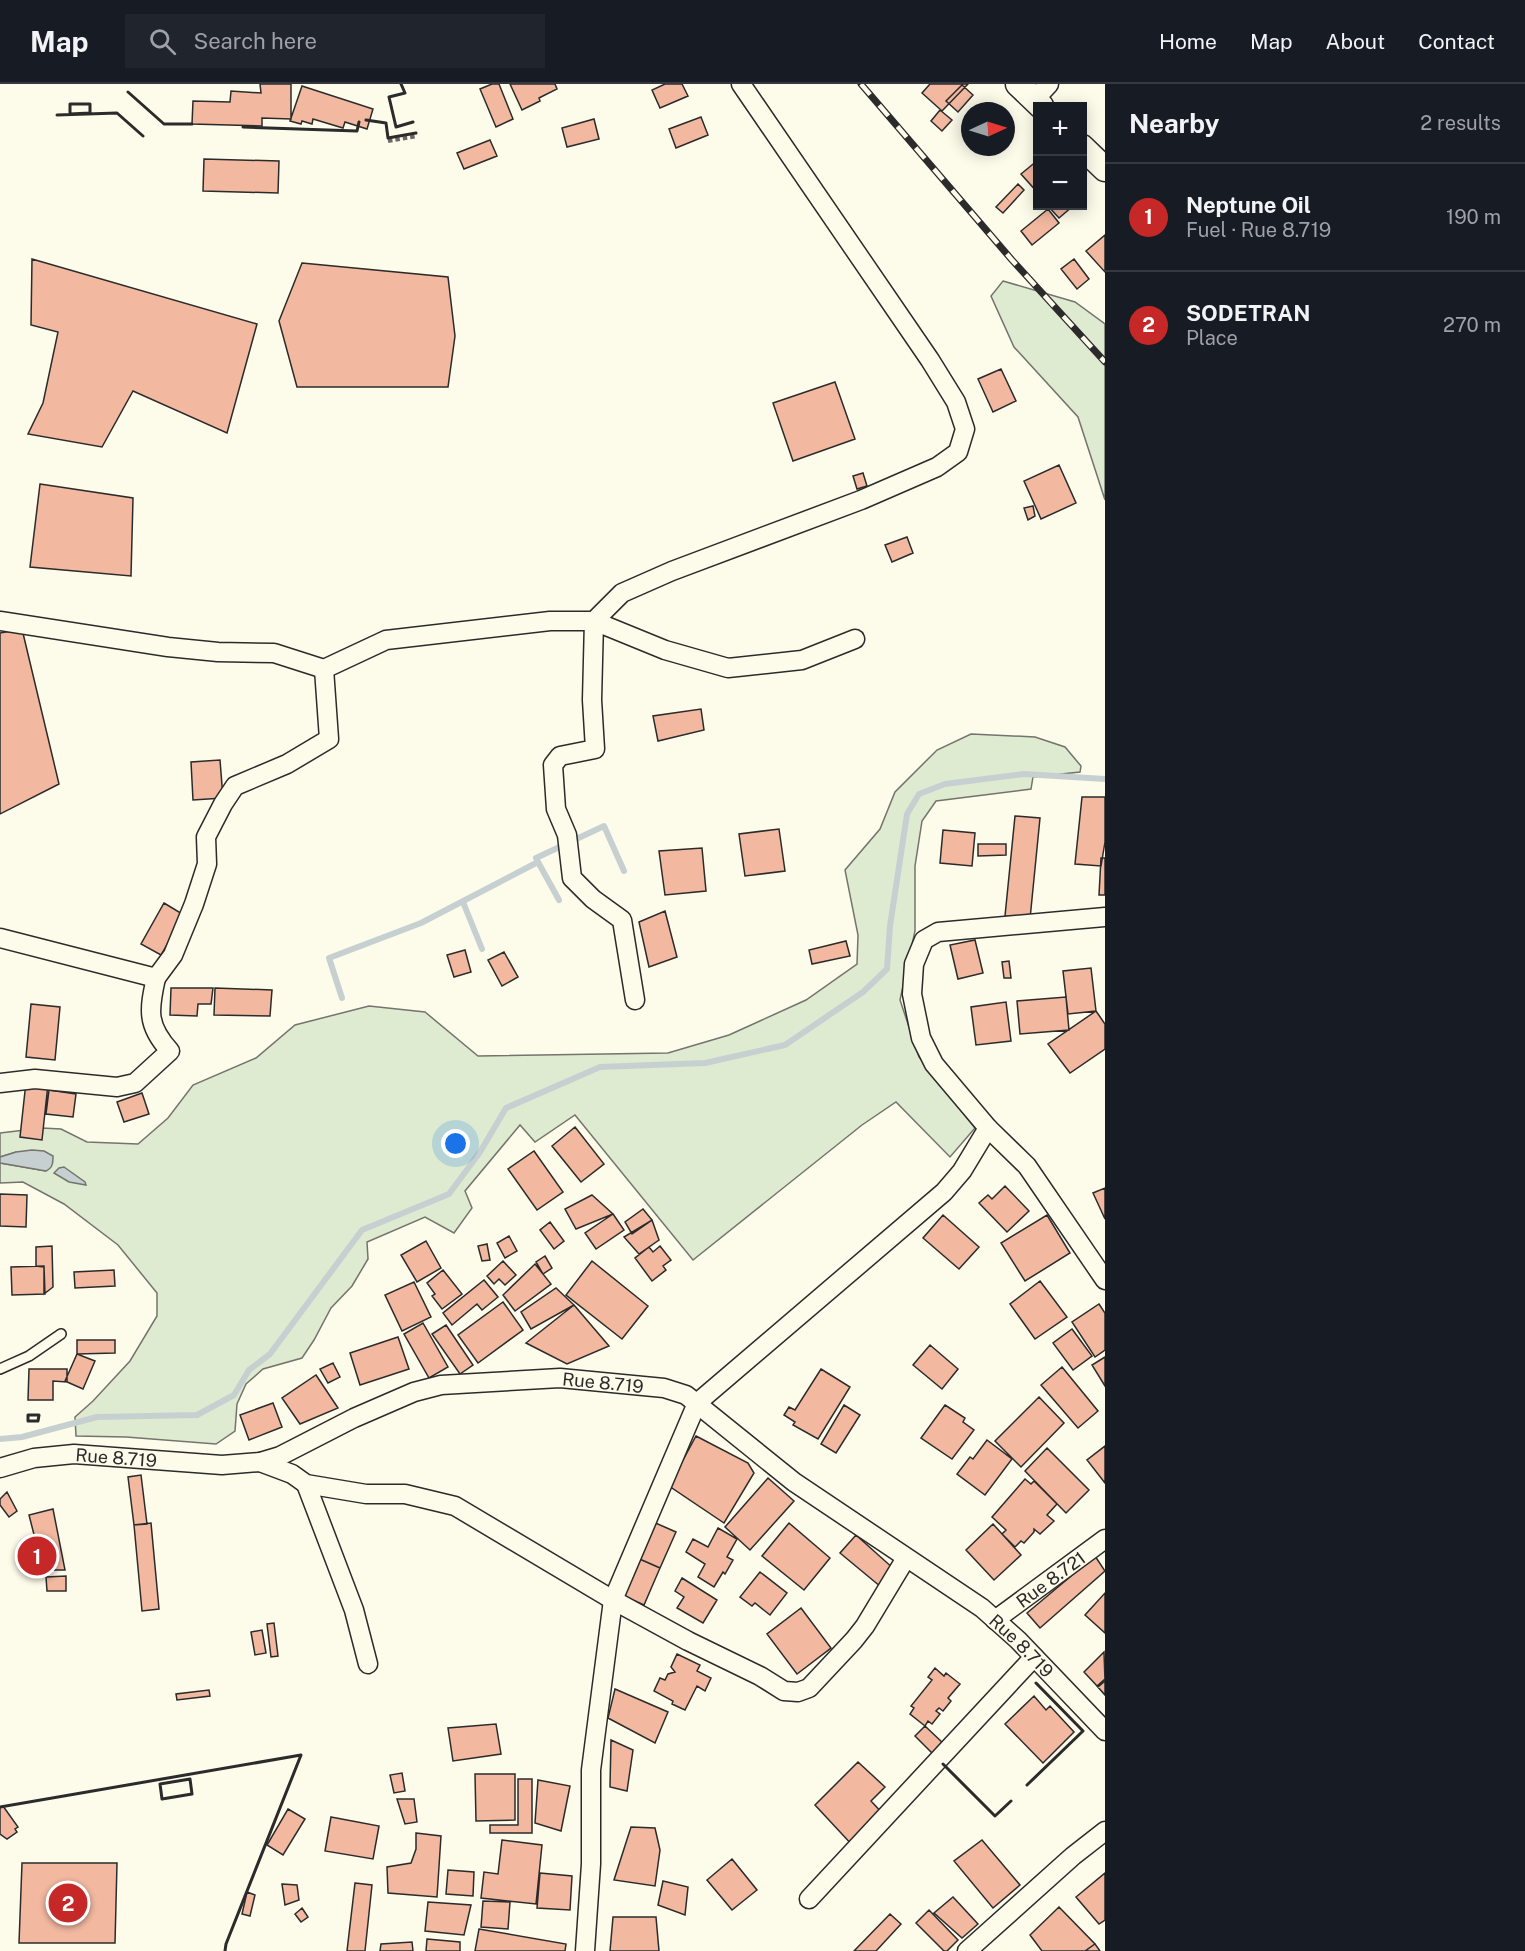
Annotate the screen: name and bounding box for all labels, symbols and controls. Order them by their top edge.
search box [125,14,545,68]
text: Map [30,25,89,58]
icon: search [146,25,179,58]
text: Search here [194,28,317,54]
text: Home [1159,29,1217,54]
text: Map [1250,29,1293,54]
text: About [1326,29,1385,54]
text: Contact [1418,29,1495,54]
north arrow [961,102,1015,156]
map controls [1033,102,1087,210]
button: + [1033,102,1087,156]
text: Nearby [1129,108,1219,139]
text: 2 results [1420,111,1501,135]
button: − [1033,156,1087,210]
text: Neptune Oil [1186,192,1311,218]
text: 1 [1144,205,1153,229]
text: 190 m [1446,205,1501,229]
text: Fuel · Rue 8.719 [1186,218,1331,242]
text: SODETRAN [1186,300,1310,326]
text: 2 [1142,313,1155,337]
text: 270 m [1443,313,1501,337]
text: Place [1186,326,1238,350]
your location [441,1129,470,1158]
street label: Rue 8.719 [562,1368,645,1396]
street label: Rue 8.719 [75,1444,158,1471]
pin: 1 [18,1534,57,1578]
street label: Rue 8.721 [1012,1547,1089,1611]
street label: Rue 8.719 [985,1609,1058,1681]
pin: 2 [48,1880,88,1926]

